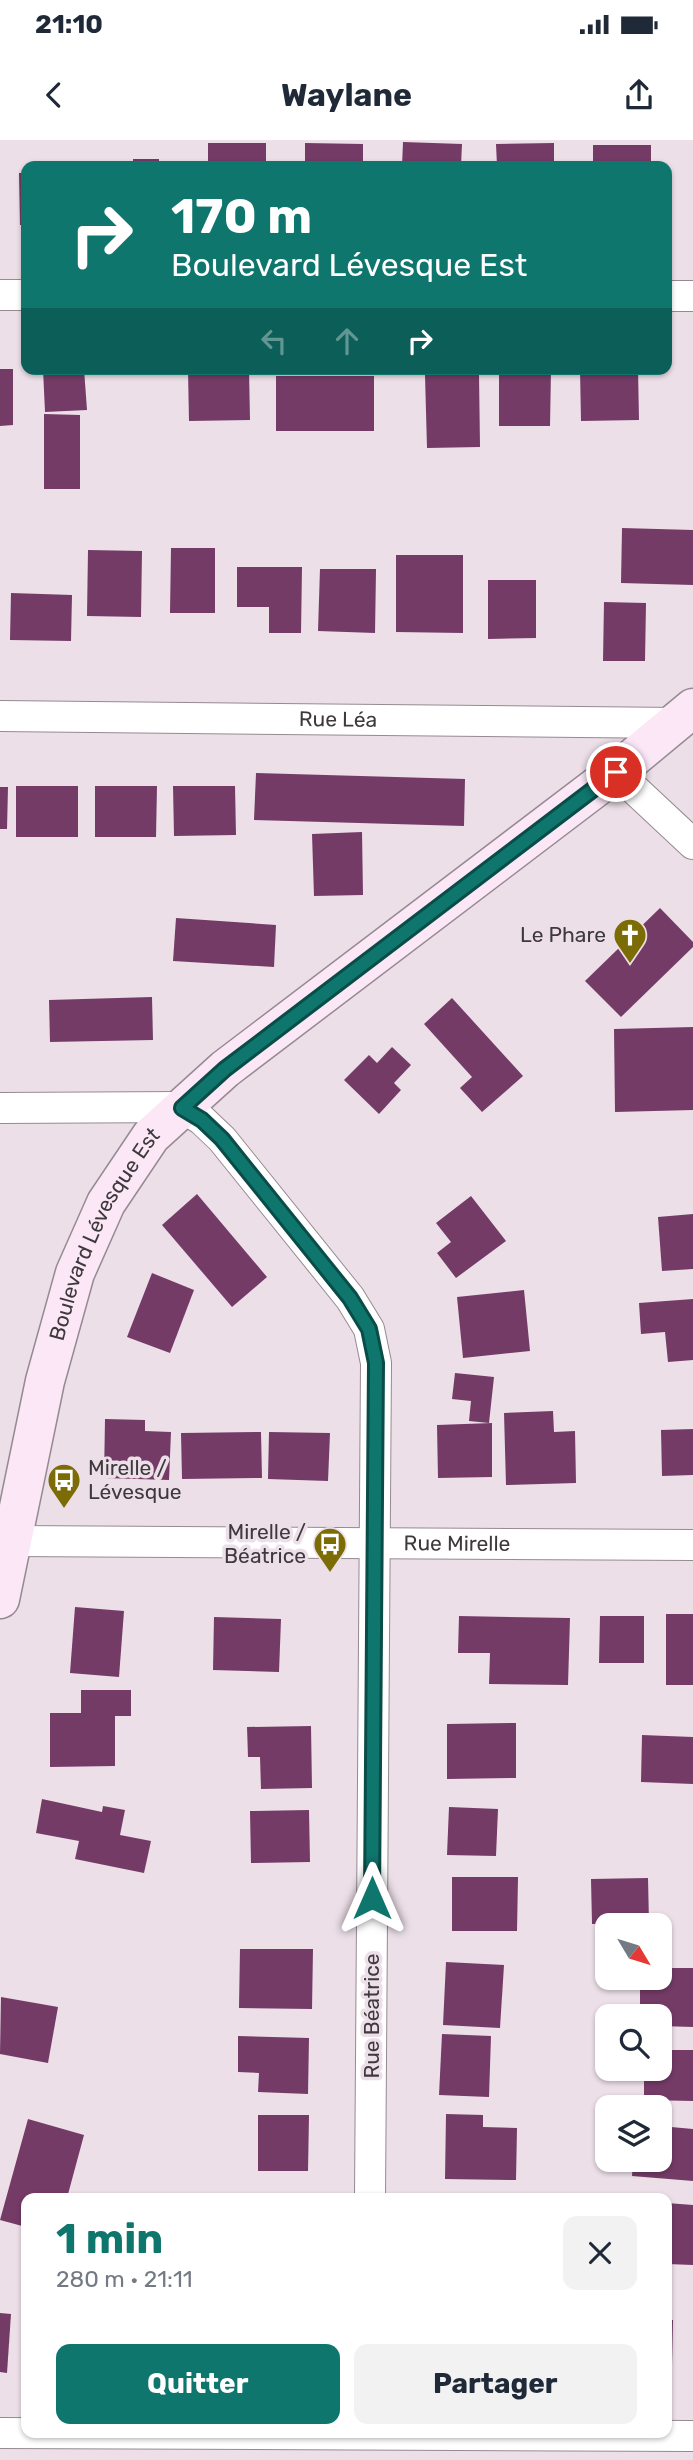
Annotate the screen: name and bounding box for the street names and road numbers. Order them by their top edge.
street label: Rue Léa [299,706,377,732]
street label: Boulevard Lévesque Est [44,1122,164,1343]
street label: Rue Mirelle [404,1530,510,1556]
street label: Rue Béatrice [359,1953,384,2079]

